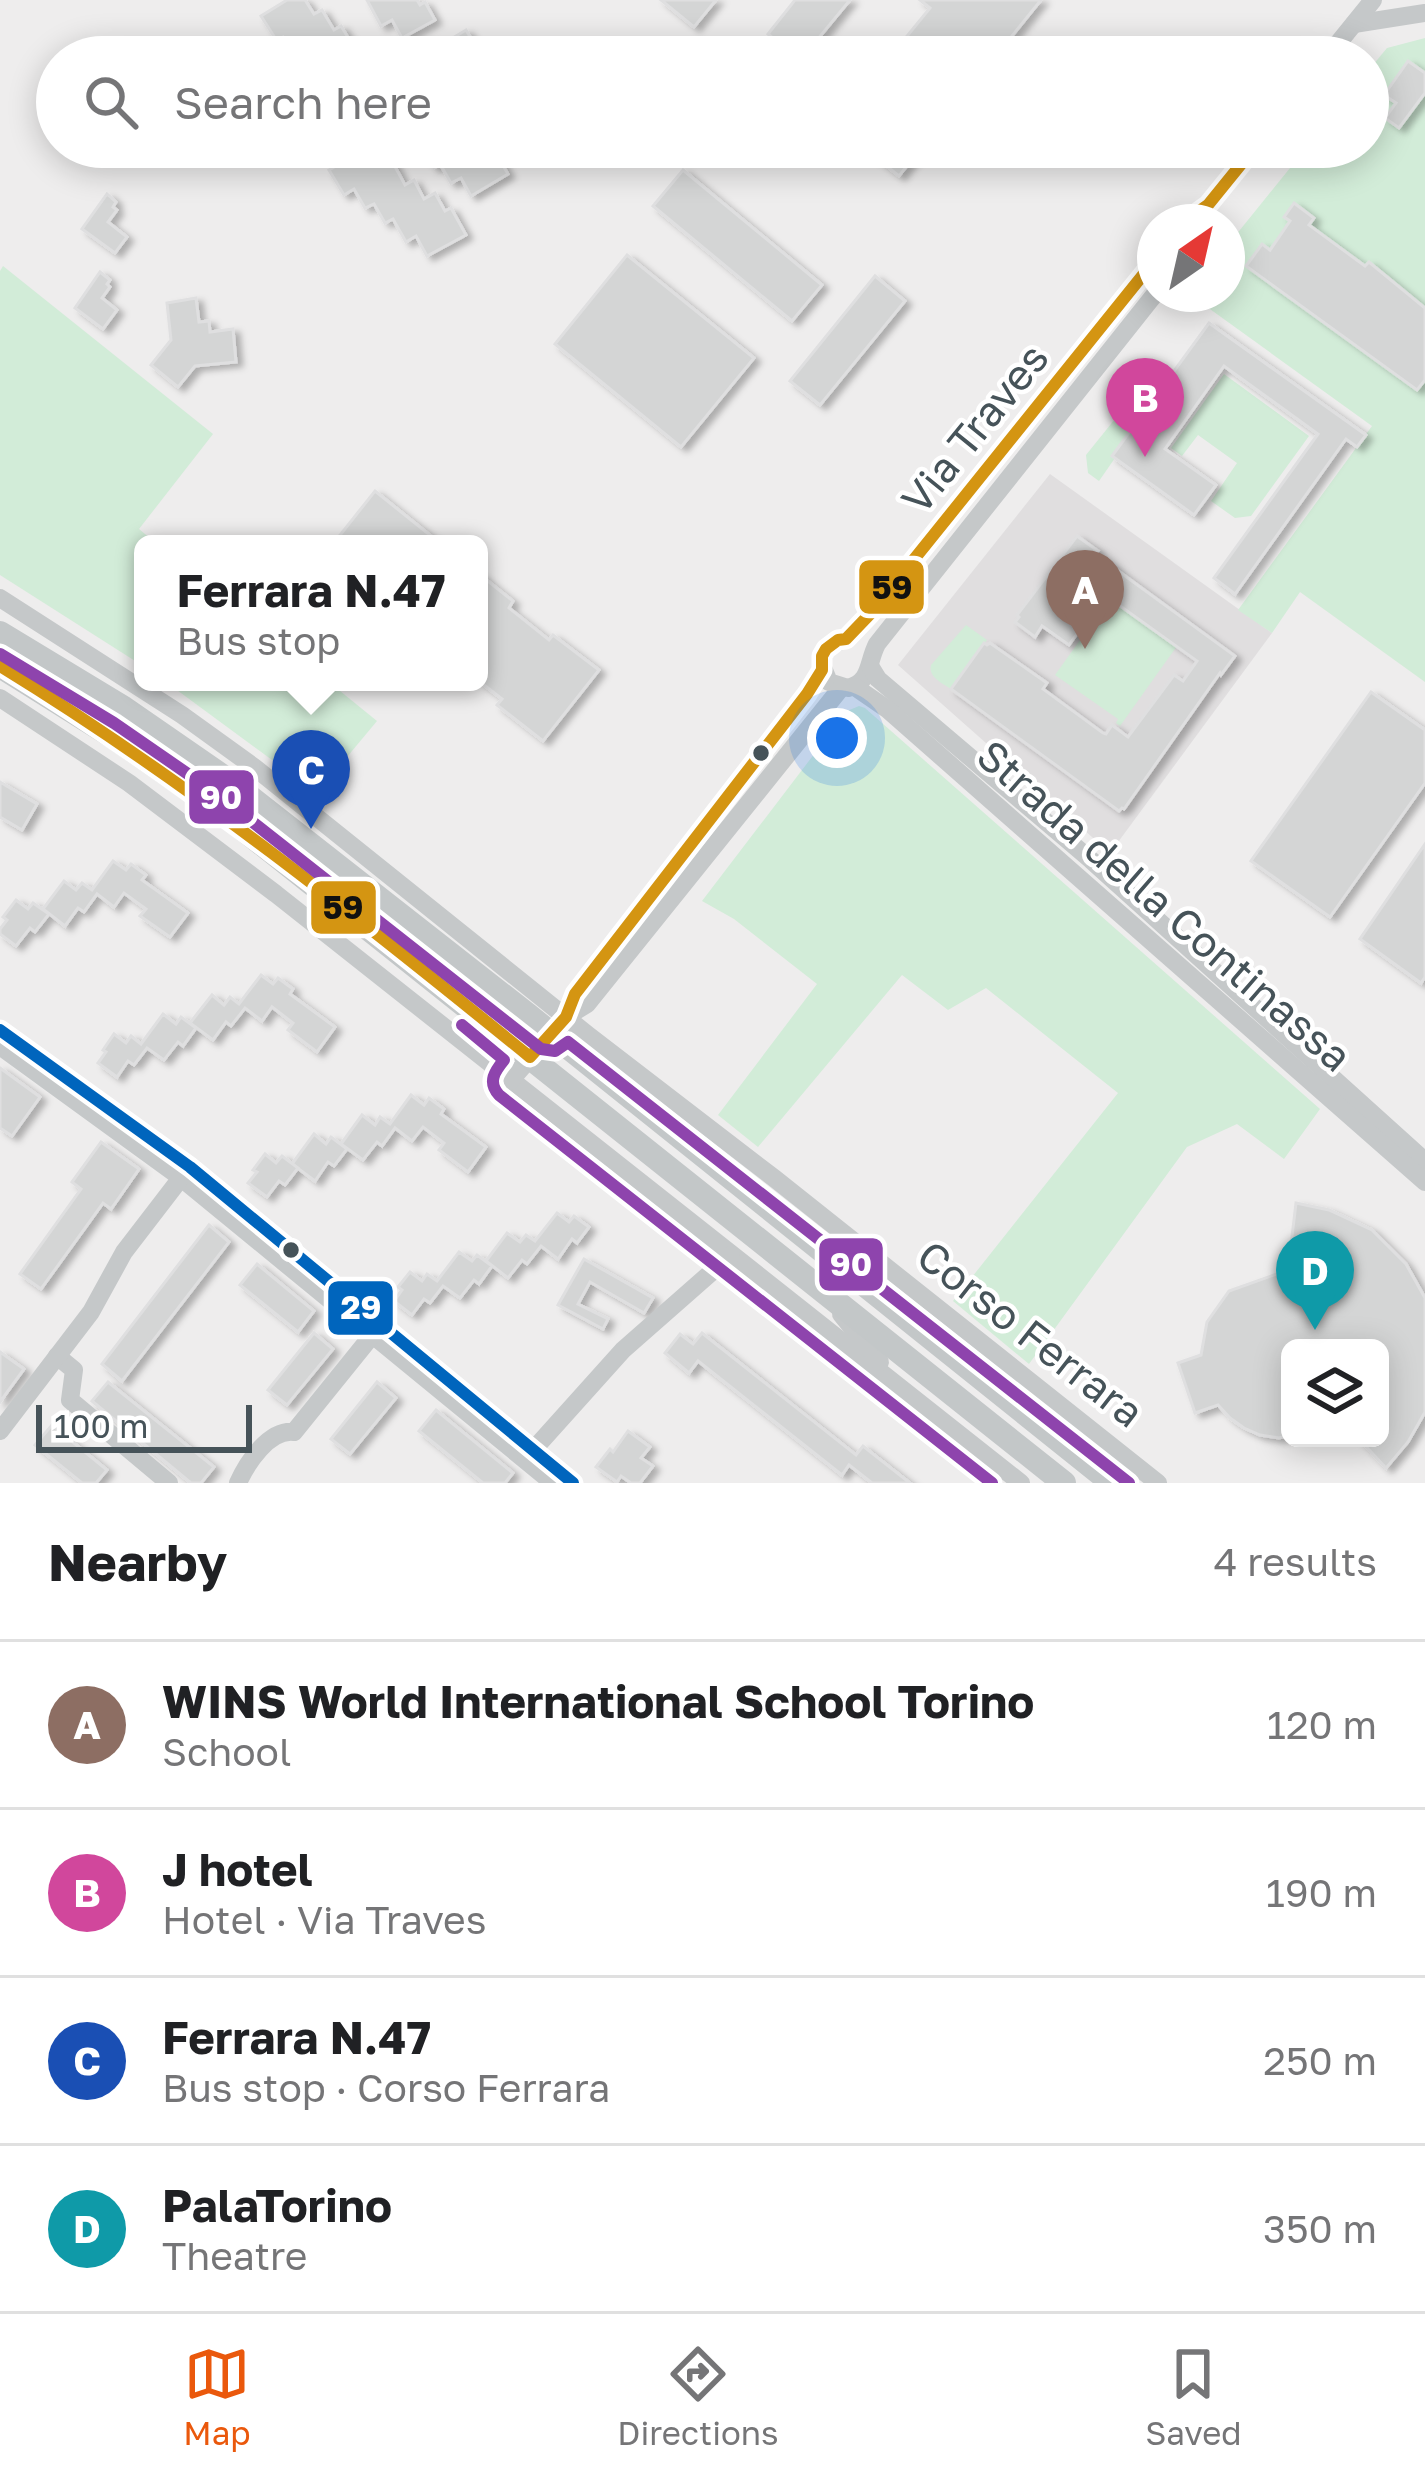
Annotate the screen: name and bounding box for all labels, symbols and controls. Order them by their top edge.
search box [36,36,1389,168]
icon: search [78,69,144,135]
text: Search here [174,75,432,129]
north arrow [1137,204,1245,312]
street label: Via Traves [890,333,1058,523]
pin: B [1106,358,1184,457]
popup [134,535,488,691]
pin: A [1046,550,1124,649]
line badge: 59 [857,558,926,616]
text: Ferrara N.47 [177,563,445,617]
text: 59 [871,567,913,606]
text: Bus stop [177,617,340,664]
your location [807,708,867,768]
street label: Strada della Continassa [968,729,1362,1081]
pin: C [272,730,350,829]
unlabelled marker [750,742,772,764]
line badge: 90 [187,768,256,826]
text: 90 [200,777,242,816]
line badge: 59 [309,879,378,936]
text: 59 [322,887,364,926]
street label: Corso Ferrara [908,1229,1154,1437]
pin: D [1276,1231,1354,1330]
line badge: 90 [817,1236,885,1293]
unlabelled marker [280,1239,302,1261]
text: 90 [830,1244,872,1283]
line badge: 29 [326,1279,395,1337]
text: 29 [340,1287,382,1326]
map controls [1281,1339,1389,1447]
button: layers [1281,1339,1389,1447]
scale bar [36,1399,252,1452]
text: 100 m [54,1406,148,1445]
text: Nearby [48,1531,227,1592]
text: 4 results [1214,1538,1377,1585]
text: WINS World International School Torino [162,1674,1034,1728]
text: A [73,1701,101,1748]
text: 120 m [1267,1701,1377,1748]
text: School [162,1728,291,1775]
text: J hotel [162,1842,313,1896]
text: B [73,1869,101,1916]
text: 190 m [1266,1869,1377,1916]
text: Hotel · Via Traves [162,1896,486,1943]
text: Ferrara N.47 [162,2010,431,2064]
text: C [73,2037,101,2084]
text: 250 m [1263,2037,1377,2084]
text: Bus stop · Corso Ferrara [162,2064,610,2111]
text: PalaTorino [162,2178,392,2232]
text: D [73,2205,101,2252]
text: 350 m [1263,2205,1377,2252]
text: Theatre [162,2232,307,2279]
tab: Map [183,2341,251,2452]
tab: Directions [617,2341,779,2452]
tab: Saved [1145,2341,1242,2452]

